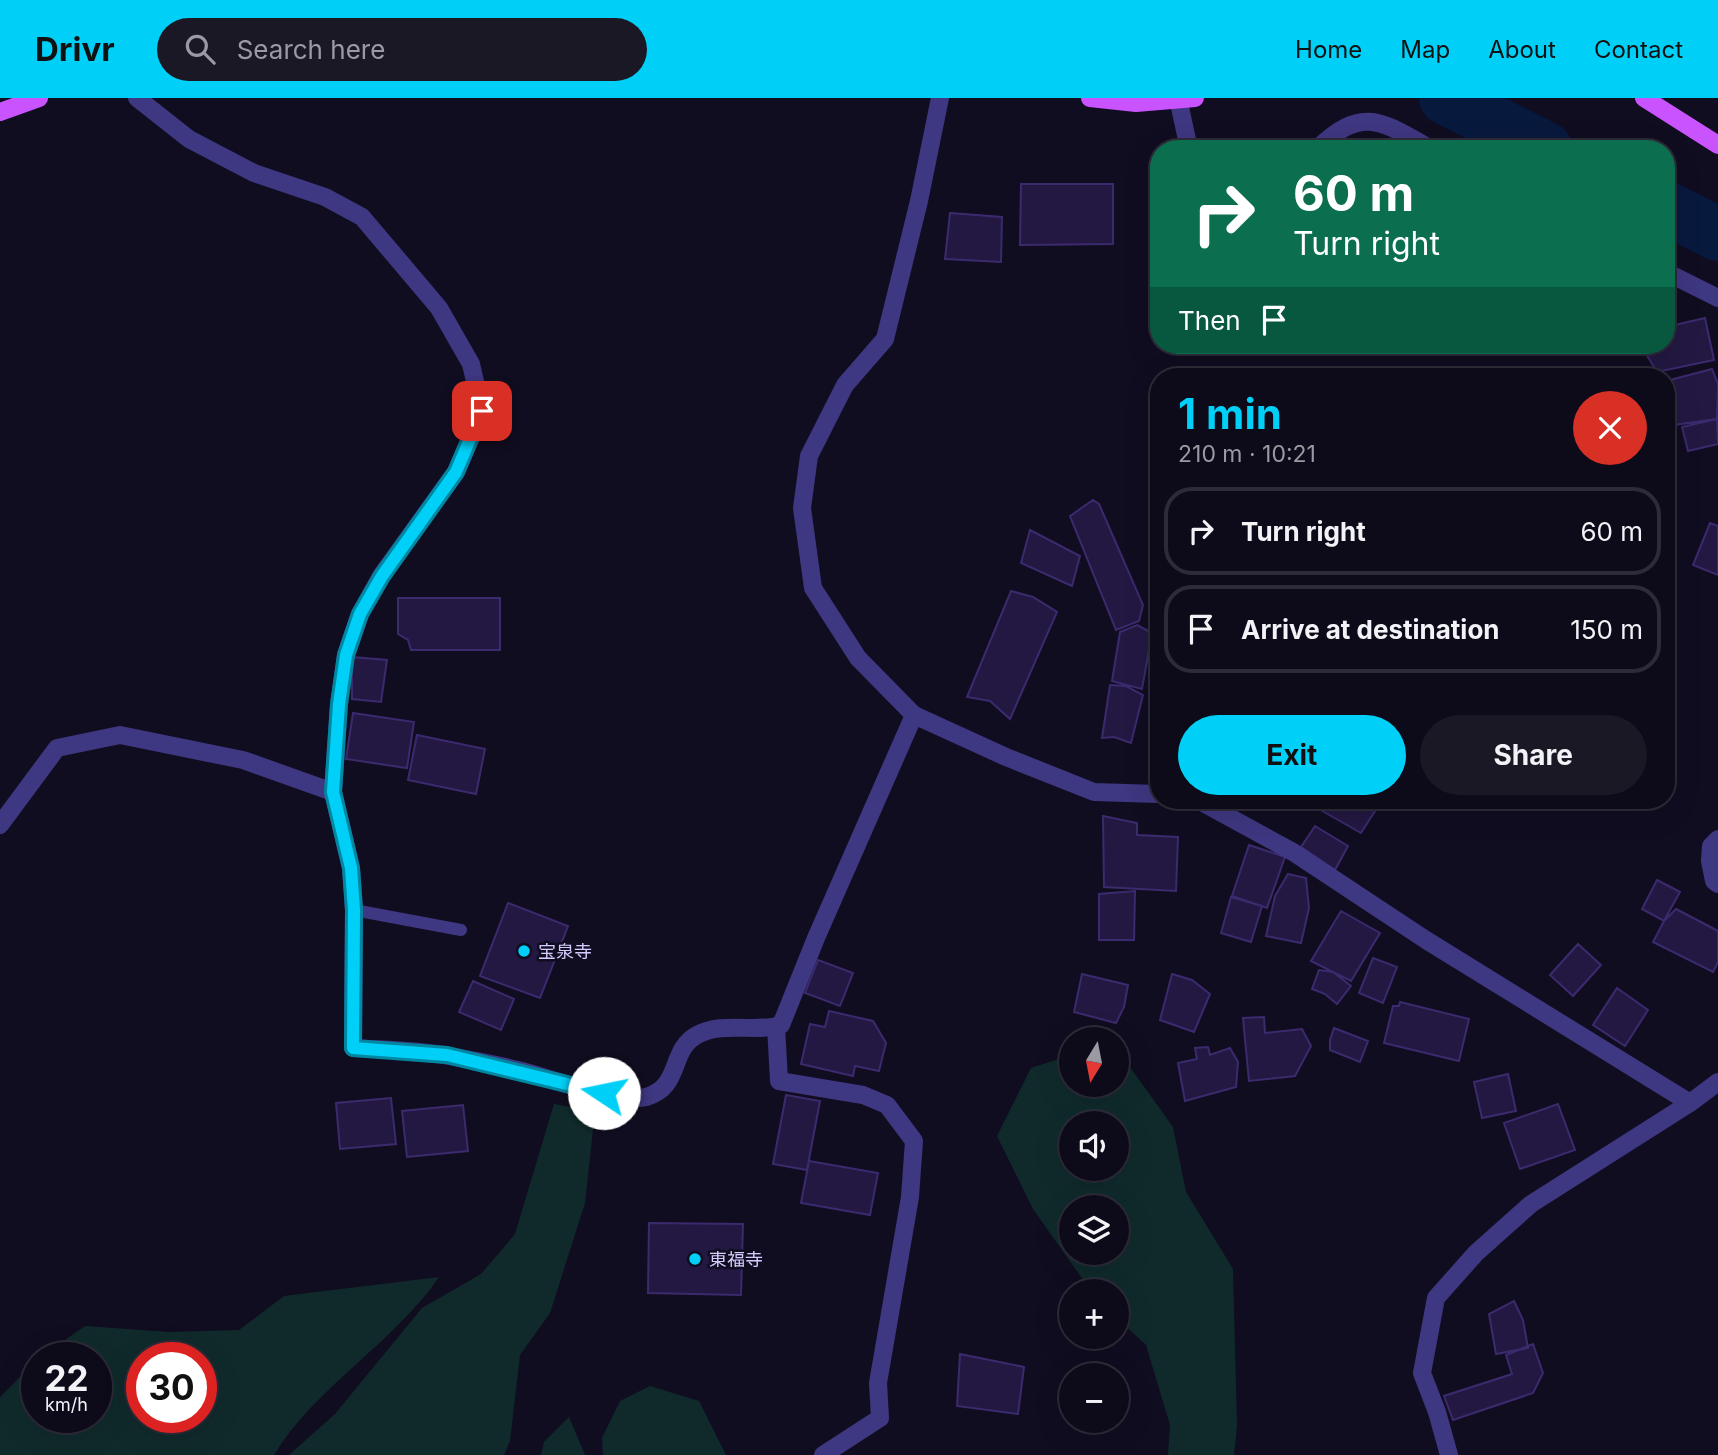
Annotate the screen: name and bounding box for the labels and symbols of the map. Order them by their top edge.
pin [452,381,512,441]
place label: 宝泉寺 [538,941,592,962]
marker: 宝泉寺 [516,943,532,959]
north arrow [1059,1027,1129,1097]
position arrow [567,1056,641,1130]
place label: 東福寺 [709,1249,763,1270]
marker: 東福寺 [687,1251,703,1267]
speed limit sign: 30 [126,1342,217,1433]

